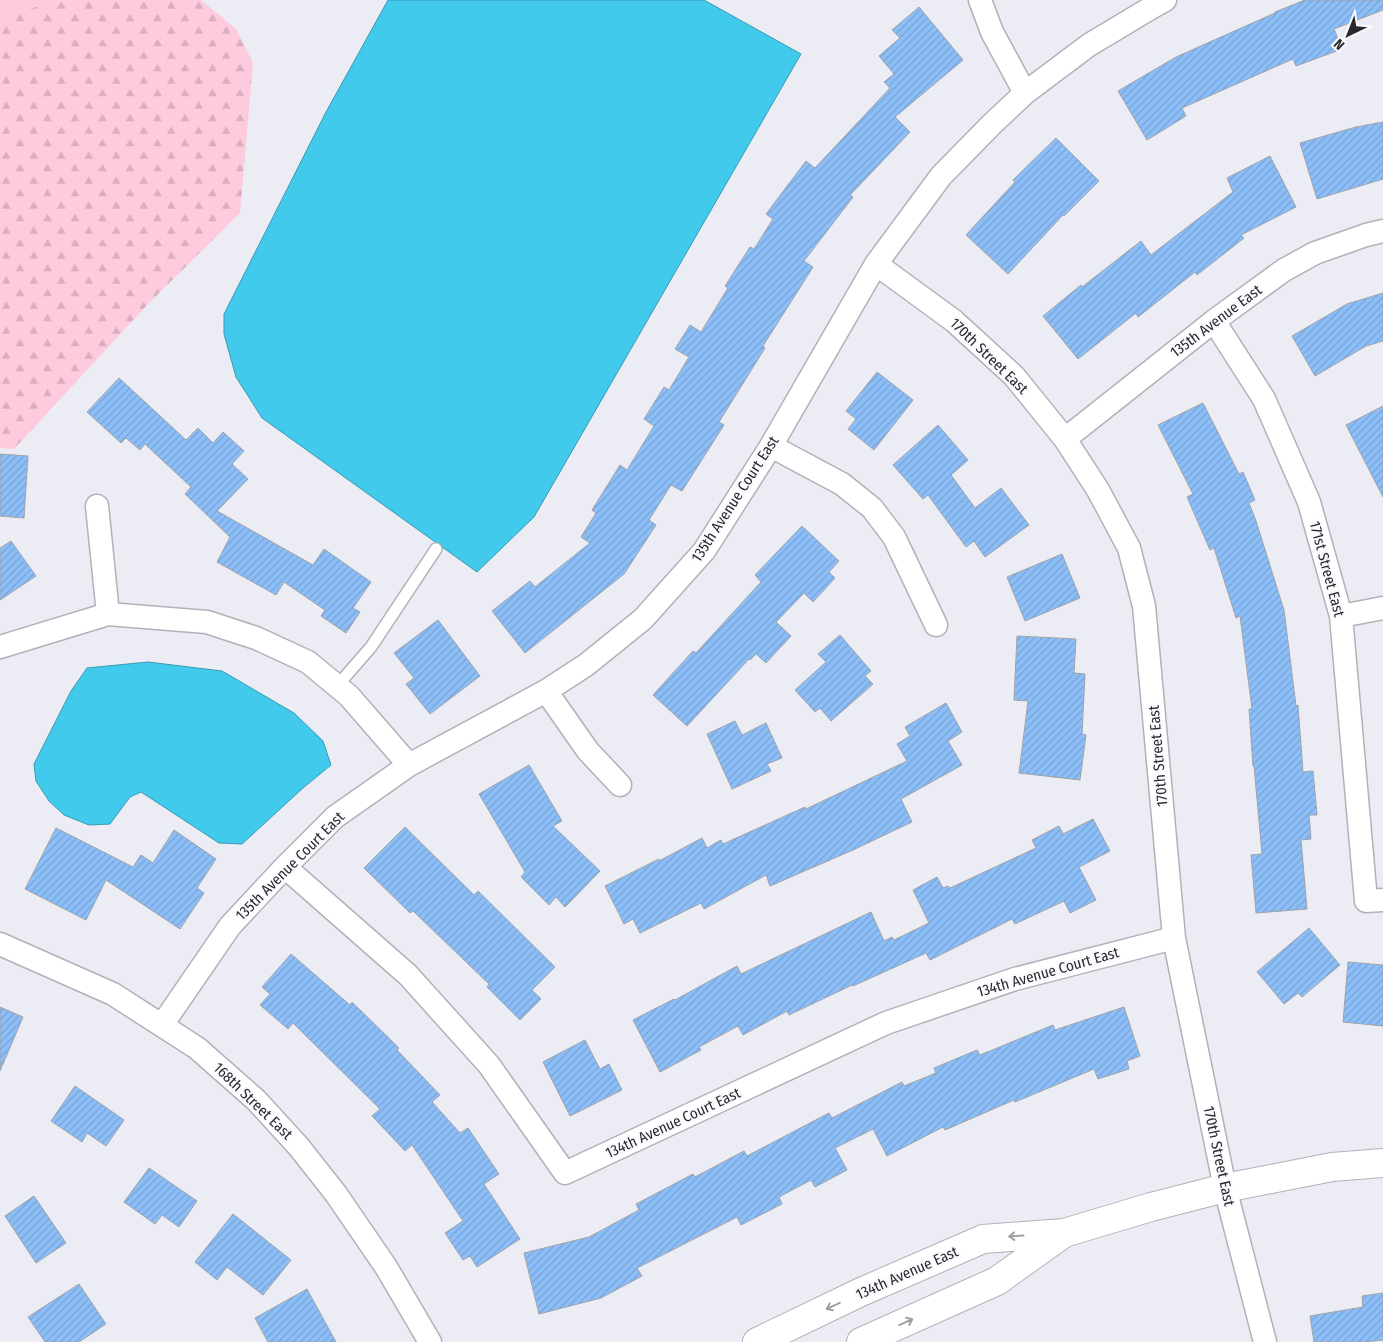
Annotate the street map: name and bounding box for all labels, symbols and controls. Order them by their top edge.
north arrow [1323,10,1373,60]
text: N [1331,35,1348,53]
street label: 135th Avenue East [1167,281,1265,361]
street label: 170th Street East [946,314,1032,398]
street label: 135th Avenue Court East [688,433,782,565]
street label: 171st Street East [1306,519,1348,619]
street label: 170th Street East [1145,704,1171,807]
street label: 135th Avenue Court East [232,808,348,924]
street label: 134th Avenue Court East [975,943,1121,1001]
street label: 168th Street East [210,1059,296,1143]
street label: 134th Avenue Court East [603,1084,743,1162]
street label: 170th Street East [1200,1104,1238,1208]
one-way arrow [1008,1232,1024,1241]
street label: 134th Avenue East [853,1242,961,1304]
one-way arrow [826,1302,841,1311]
one-way arrow [898,1317,913,1326]

